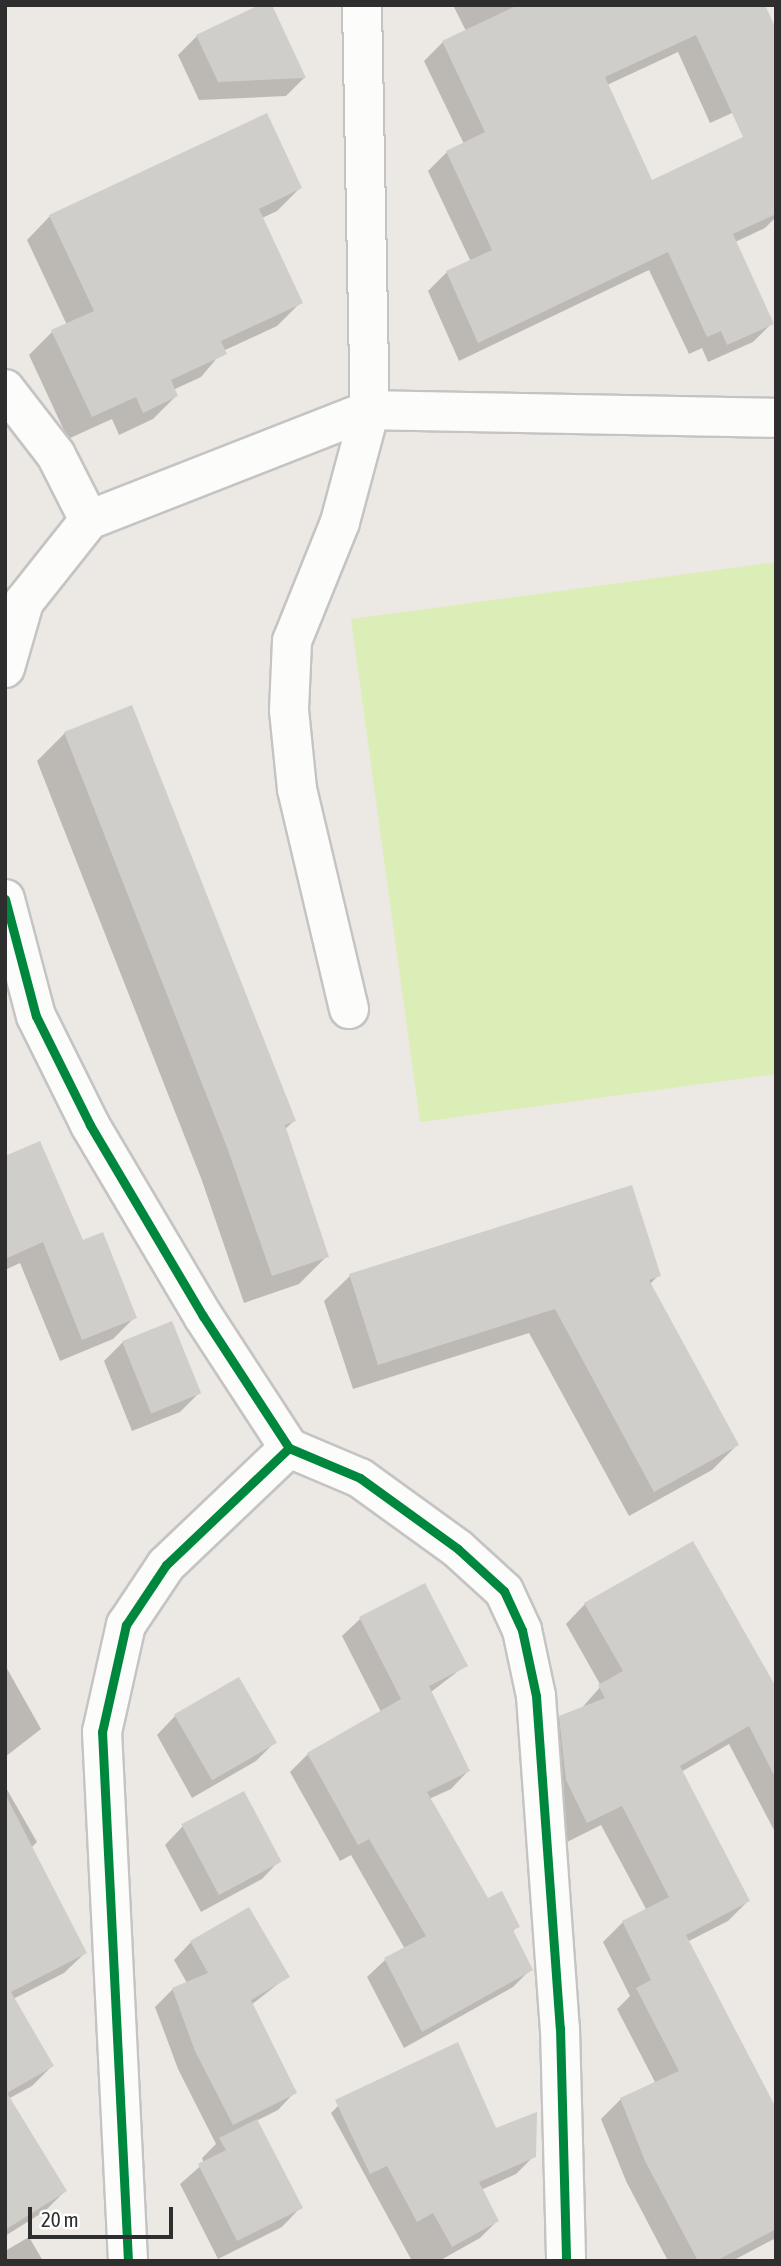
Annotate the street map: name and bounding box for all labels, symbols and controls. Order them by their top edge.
scale bar [32,2192,177,2236]
text: 20 m [41,2207,79,2231]

